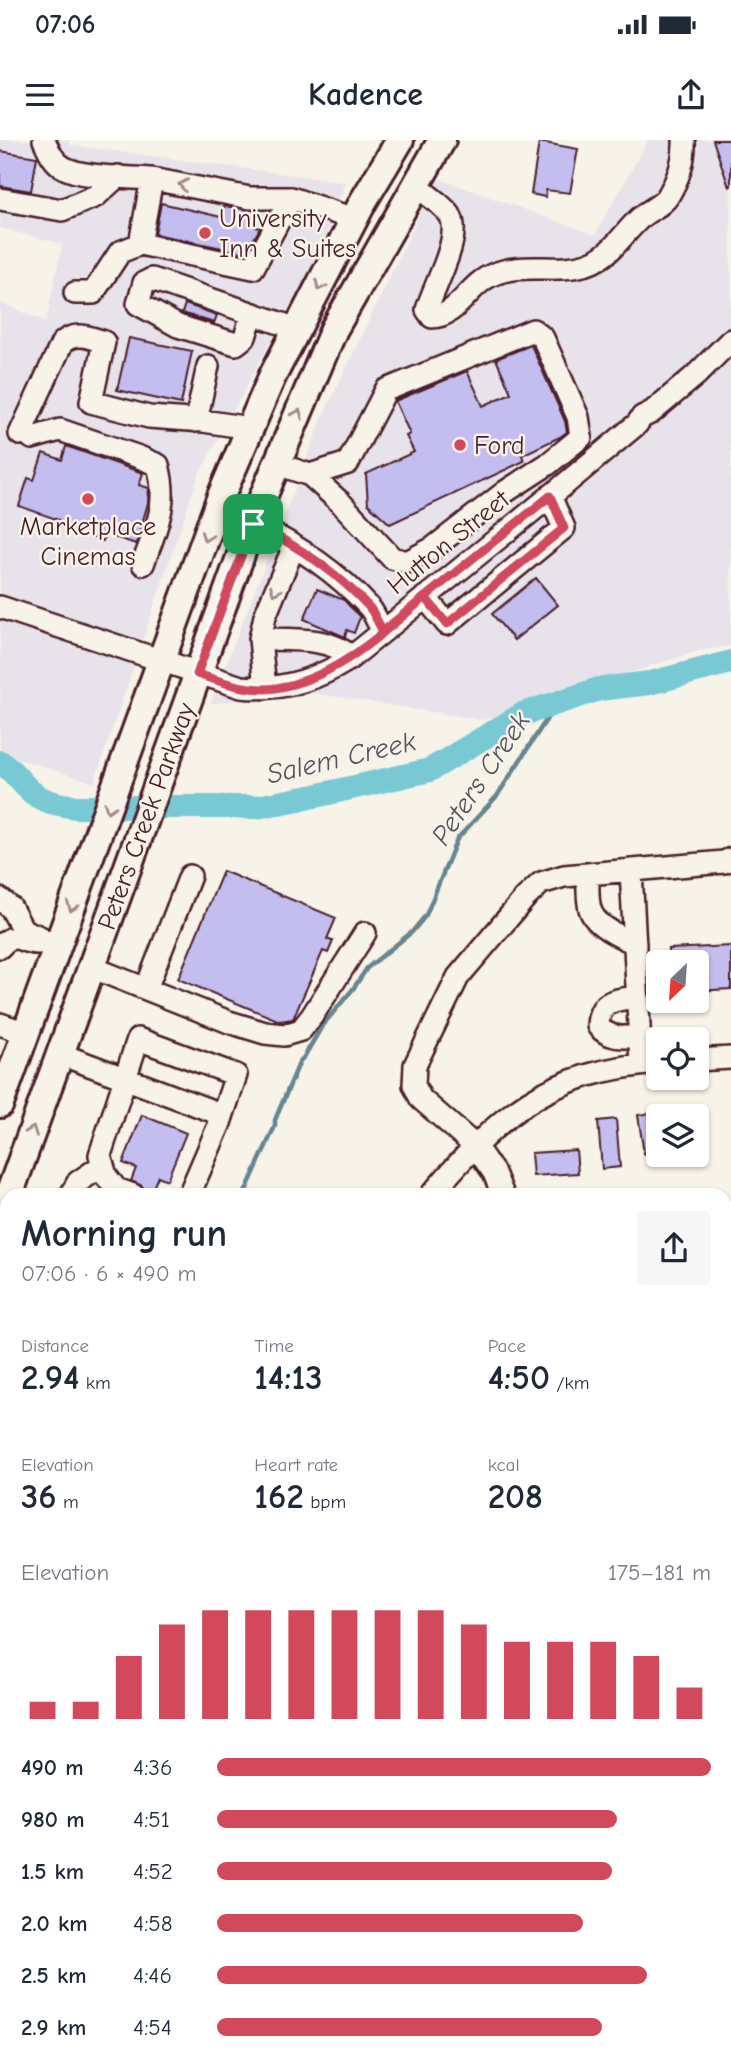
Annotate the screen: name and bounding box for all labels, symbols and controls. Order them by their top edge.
text: 07:06 [35,10,95,40]
icon: menu [21,76,59,114]
text: Kadence [308,76,423,113]
icon: share [672,76,710,114]
one-way arrow [177,178,189,193]
place label: University Inn & Suites [219,204,356,264]
marker: University Inn & Suites [197,225,213,241]
one-way arrow [314,279,328,291]
one-way arrow [290,409,304,421]
place label: Ford [474,431,525,461]
marker: Ford [452,437,468,453]
street label: Hutton Street [382,484,517,601]
marker: Marketplace Cinemas [80,491,96,507]
pin [223,494,283,554]
icon: arrive [234,505,272,543]
place label: Marketplace Cinemas [20,512,156,572]
one-way arrow [200,531,214,543]
one-way arrow [269,585,283,597]
street label: Peters Creek Parkway [92,699,202,934]
water label: Peters Creek [425,706,537,851]
water label: Salem Creek [264,725,419,791]
one-way arrow [103,801,117,813]
one-way arrow [66,901,80,913]
north arrow [646,950,709,1013]
map controls [646,950,709,1167]
button: locate [646,1027,709,1090]
button: layers [646,1104,709,1167]
one-way arrow [24,1126,38,1138]
button: share [637,1211,711,1285]
text: Morning run [21,1212,227,1256]
text: 07:06 · 6 × 490 m [21,1260,196,1287]
text: Distance [21,1335,89,1357]
text: Time [254,1335,294,1357]
text: Pace [488,1335,526,1357]
text: 2.94 [21,1357,80,1398]
text: 14:13 [254,1357,322,1398]
text: 4:50 [488,1357,550,1398]
text: km [80,1372,111,1394]
text: /km [550,1372,589,1394]
text: Elevation [21,1454,94,1476]
text: Heart rate [254,1454,338,1476]
text: kcal [488,1454,520,1476]
text: 36 [21,1476,57,1517]
text: 162 [254,1476,304,1517]
text: 208 [488,1476,543,1517]
text: m [57,1491,79,1513]
text: bpm [304,1491,346,1513]
text: Elevation [21,1559,109,1586]
text: 175–181 m [608,1559,711,1586]
text: 490 m [21,1754,83,1781]
text: 4:36 [133,1754,172,1781]
text: 980 m [21,1806,84,1833]
text: 4:51 [133,1806,170,1833]
text: 1.5 km [21,1858,84,1885]
text: 4:52 [133,1858,173,1885]
text: 2.0 km [21,1910,87,1937]
text: 4:58 [133,1910,173,1937]
text: 2.5 km [21,1962,87,1989]
text: 4:46 [133,1962,172,1989]
text: 2.9 km [21,2014,86,2041]
text: 4:54 [133,2014,172,2041]

